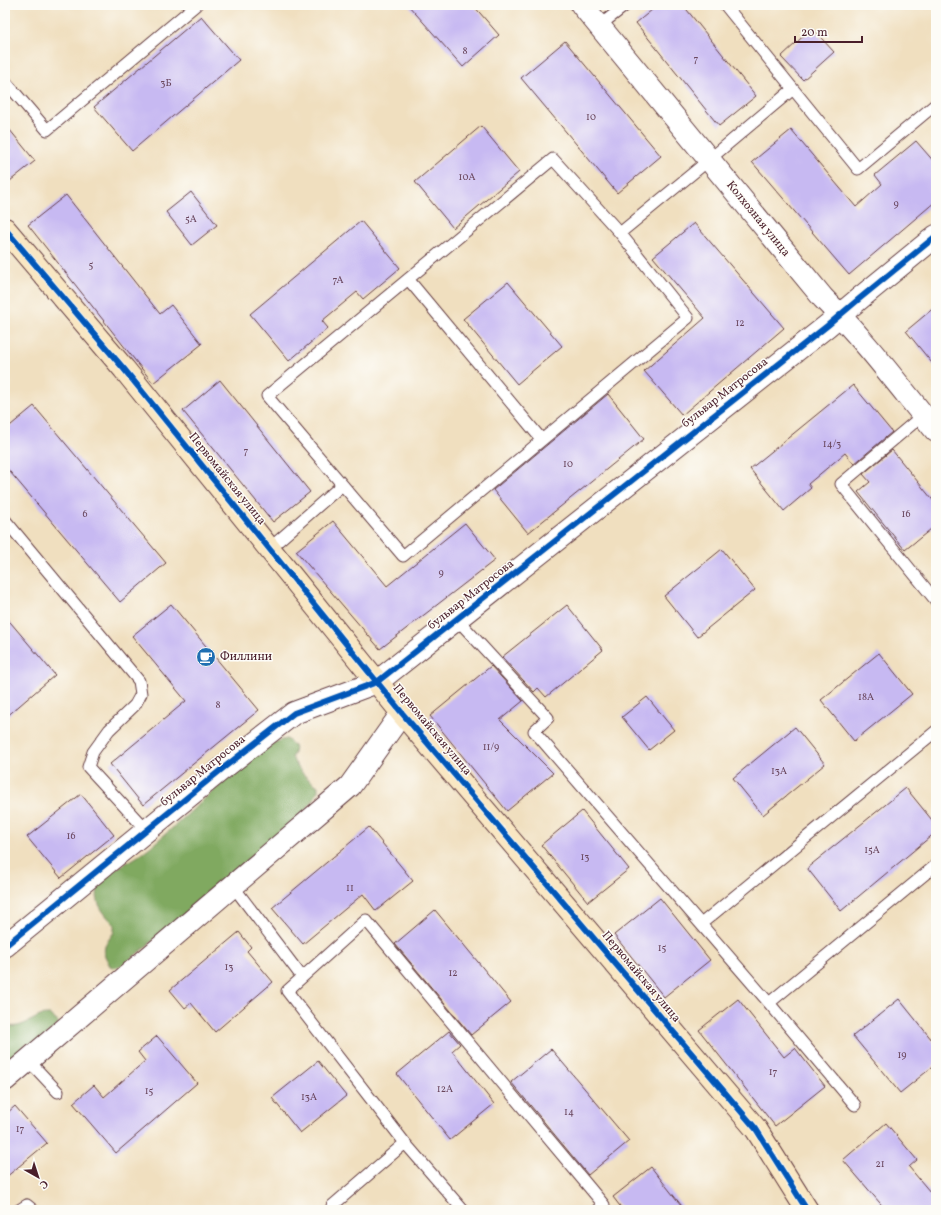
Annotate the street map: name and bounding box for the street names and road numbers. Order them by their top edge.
street label: Колхозная улица [722,178,794,260]
street label: бульвар Матросова [679,354,771,432]
street label: Первомайская улица [185,429,269,529]
street label: бульвар Матросова [425,556,517,634]
street label: Первомайская улица [389,681,475,779]
street label: бульвар Матросова [157,732,249,810]
street label: Первомайская улица [598,928,684,1026]

